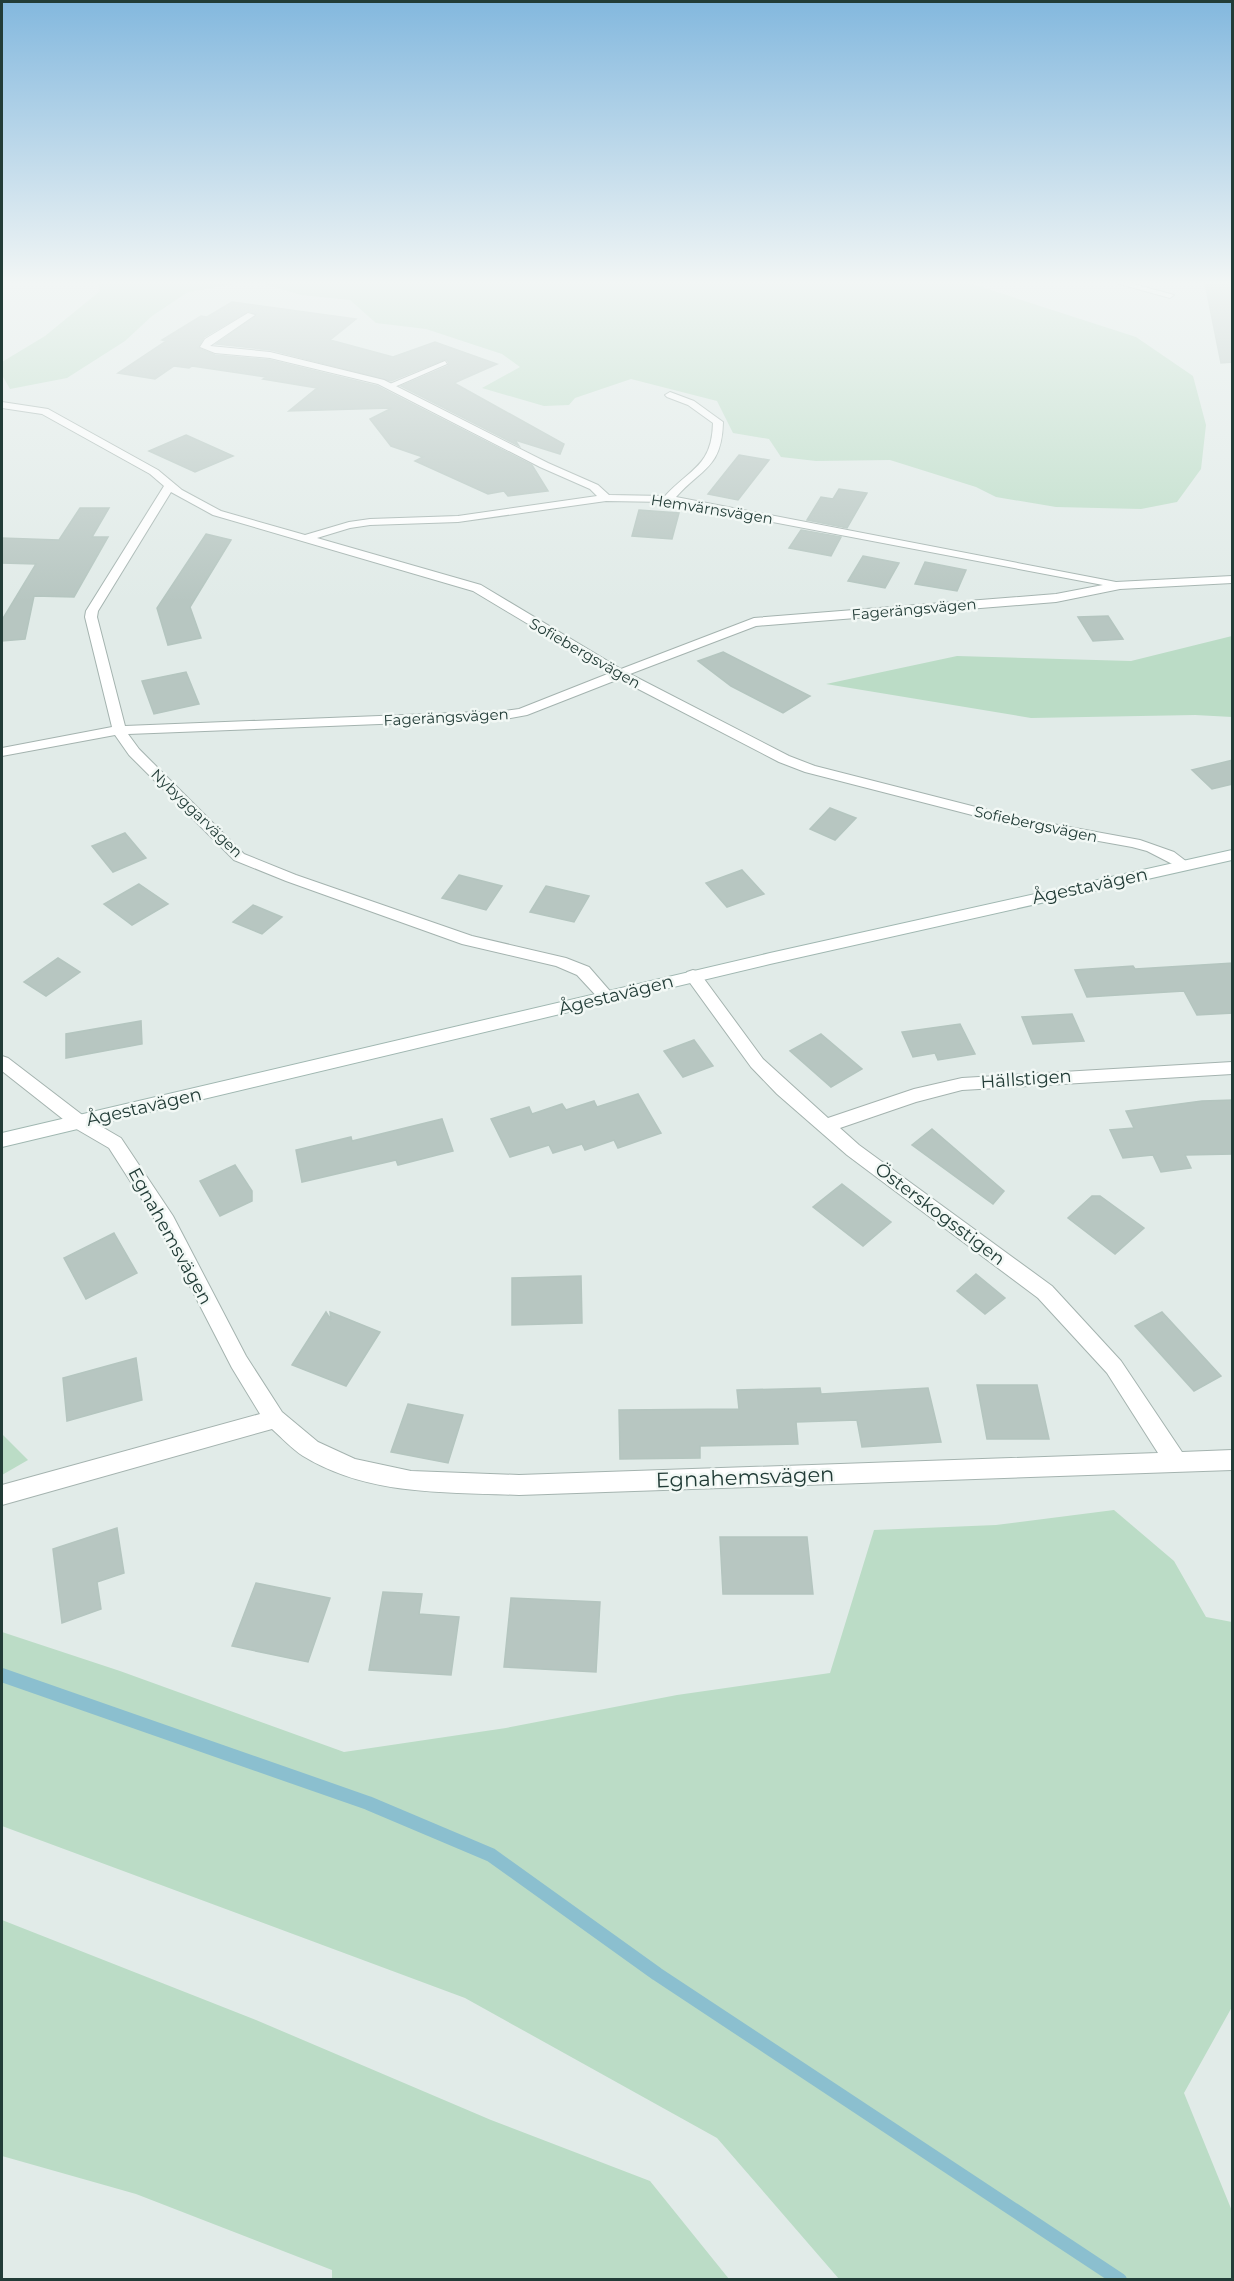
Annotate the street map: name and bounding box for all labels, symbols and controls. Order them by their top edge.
street label: Hemvärnsvägen [650,490,774,528]
street label: Fagerängsvägen [851,594,977,624]
street label: Sofiebergsvägen [526,613,644,693]
street label: Fagerängsvägen [383,704,509,730]
street label: Nybyggarvägen [147,764,247,862]
street label: Sofiebergsvägen [973,802,1099,846]
street label: Ågestavägen [1030,862,1150,909]
street label: Ågestavägen [556,969,676,1020]
street label: Hällstigen [980,1065,1072,1093]
street label: Ågestavägen [84,1082,204,1131]
street label: Österskogsstigen [871,1158,1009,1270]
street label: Egnahemsvägen [123,1164,217,1308]
street label: Egnahemsvägen [655,1461,835,1493]

